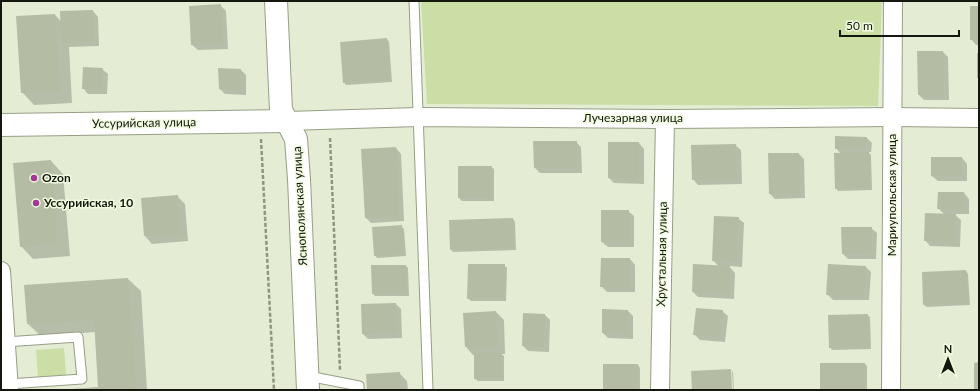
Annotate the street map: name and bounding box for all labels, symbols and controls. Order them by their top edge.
scale bar [840,12,959,38]
text: 50 m [846,18,873,33]
street label: Лучезарная улица [582,110,683,125]
street label: Уссурийская улица [92,114,196,131]
street label: Мариупольская улица [884,134,899,256]
street label: Яснополянская улица [289,146,310,267]
place label: Ozon [42,170,71,185]
marker: Ozon [29,173,39,183]
place label: Уссурийская, 10 [43,195,133,210]
marker: Уссурийская, 10 [31,198,41,208]
street label: Хрустальная улица [653,201,670,307]
north arrow [928,339,968,379]
text: N [944,342,952,355]

